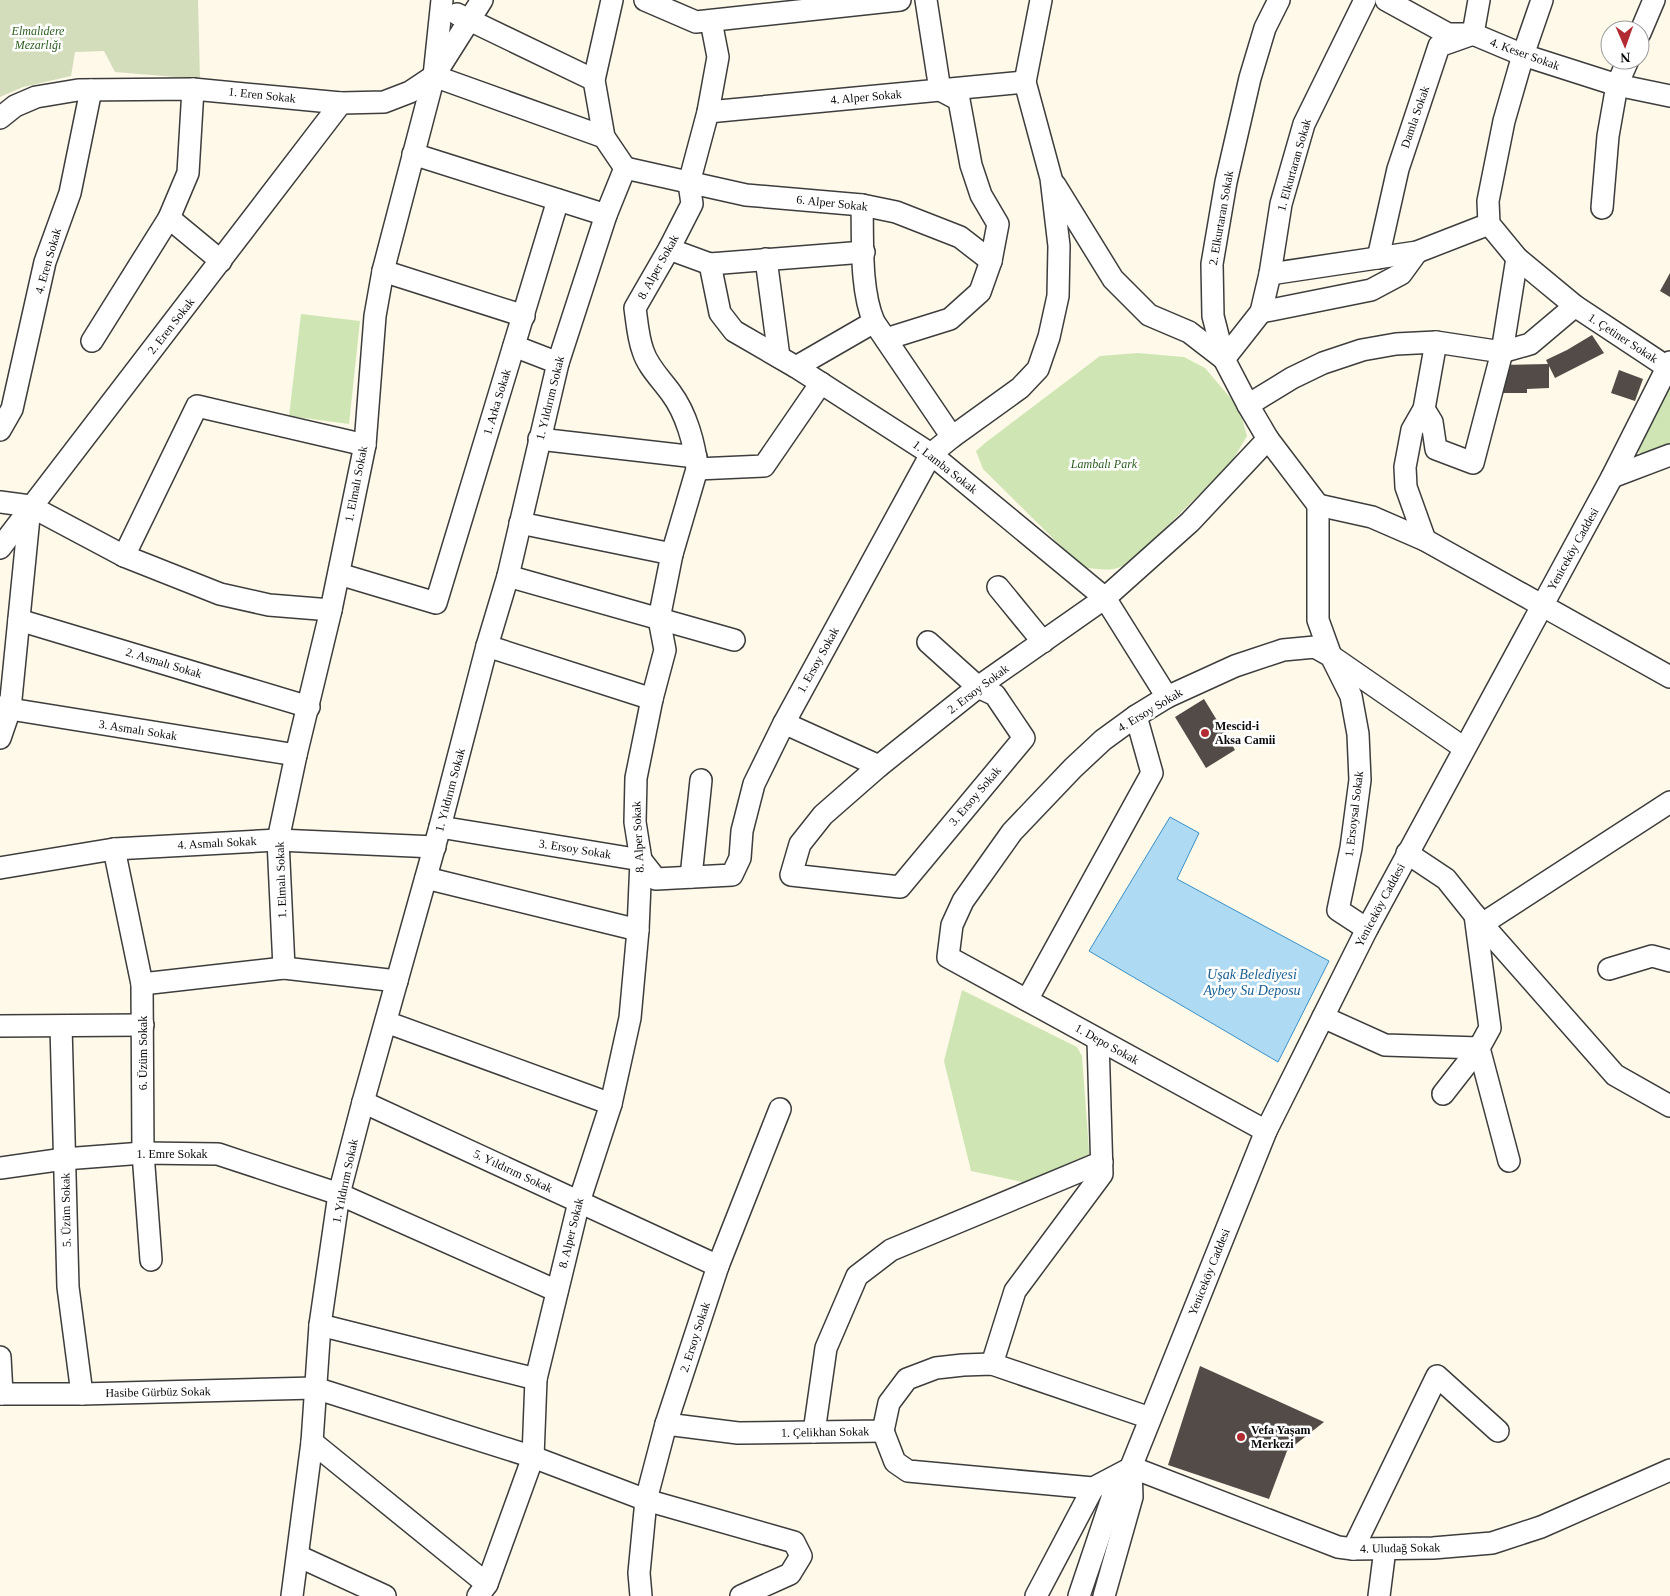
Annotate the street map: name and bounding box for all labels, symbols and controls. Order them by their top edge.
north arrow [1600,20,1650,70]
park label: Elmalıdere Mezarlığı [11,24,65,52]
street label: 4. Keser Sokak [1488,35,1562,73]
text: N [1620,50,1631,65]
street label: Damla Sokak [1398,84,1432,150]
street label: 1. Eren Sokak [228,85,296,105]
street label: 4. Alper Sokak [830,87,902,107]
street label: 1. Elkurtaran Sokak [1274,117,1314,213]
street label: 2. Elkurtaran Sokak [1206,170,1236,266]
street label: 6. Alper Sokak [796,192,868,214]
street label: 4. Eren Sokak [32,227,64,295]
street label: 8. Alper Sokak [635,232,681,302]
street label: 2. Eren Sokak [145,295,197,357]
street label: 1. Çetiner Sokak [1586,310,1660,366]
street label: 1. Yıldırım Sokak [533,355,567,441]
street label: 1. Arka Sokak [480,367,514,437]
street label: 1. Lamba Sokak [910,437,980,497]
street label: 1. Elmalı Sokak [342,445,370,523]
park label: Lambalı Park [1070,457,1138,471]
street label: Yeniceköy Caddesi [1544,505,1602,593]
street label: 1. Ersoy Sokak [794,625,842,695]
street label: 2. Asmalı Sokak [124,645,204,681]
street label: 2. Ersoy Sokak [945,661,1011,717]
street label: 4. Ersoy Sokak [1115,685,1185,735]
street label: 3. Asmalı Sokak [98,717,178,743]
place label: Mescid-i Aksa Camii [1215,719,1276,747]
marker: Mescid-i Aksa Camii [1199,727,1211,739]
street label: 1. Yıldırım Sokak [432,747,468,833]
street label: 3. Ersoy Sokak [946,764,1004,828]
street label: 1. Ersoysal Sokak [1342,770,1366,858]
street label: 8. Alper Sokak [629,801,647,873]
street label: 4. Asmalı Sokak [177,834,257,852]
street label: 3. Ersoy Sokak [538,836,612,862]
street label: 1. Elmalı Sokak [273,841,289,919]
street label: Yeniceköy Caddesi [1352,860,1408,949]
water label: Uşak Belediyesi Aybey Su Deposu [1202,967,1301,998]
street label: 6. Üzüm Sokak [136,1016,150,1090]
street label: 1. Depo Sokak [1073,1021,1141,1067]
street label: 1. Yıldırım Sokak [329,1138,361,1224]
street label: 1. Emre Sokak [137,1147,208,1161]
street label: 5. Yıldırım Sokak [471,1147,555,1195]
street label: 5. Üzüm Sokak [58,1173,74,1247]
street label: 8. Alper Sokak [556,1197,586,1269]
street label: Yeniceköy Caddesi [1185,1226,1233,1317]
street label: 2. Ersoy Sokak [677,1300,713,1374]
street label: Hasibe Gürbüz Sokak [105,1384,211,1400]
place label: Vefa Yaşam Merkezi [1251,1423,1310,1451]
street label: 1. Çelikhan Sokak [781,1424,869,1440]
marker: Vefa Yaşam Merkezi [1235,1431,1247,1443]
street label: 4. Uludağ Sokak [1360,1540,1440,1556]

